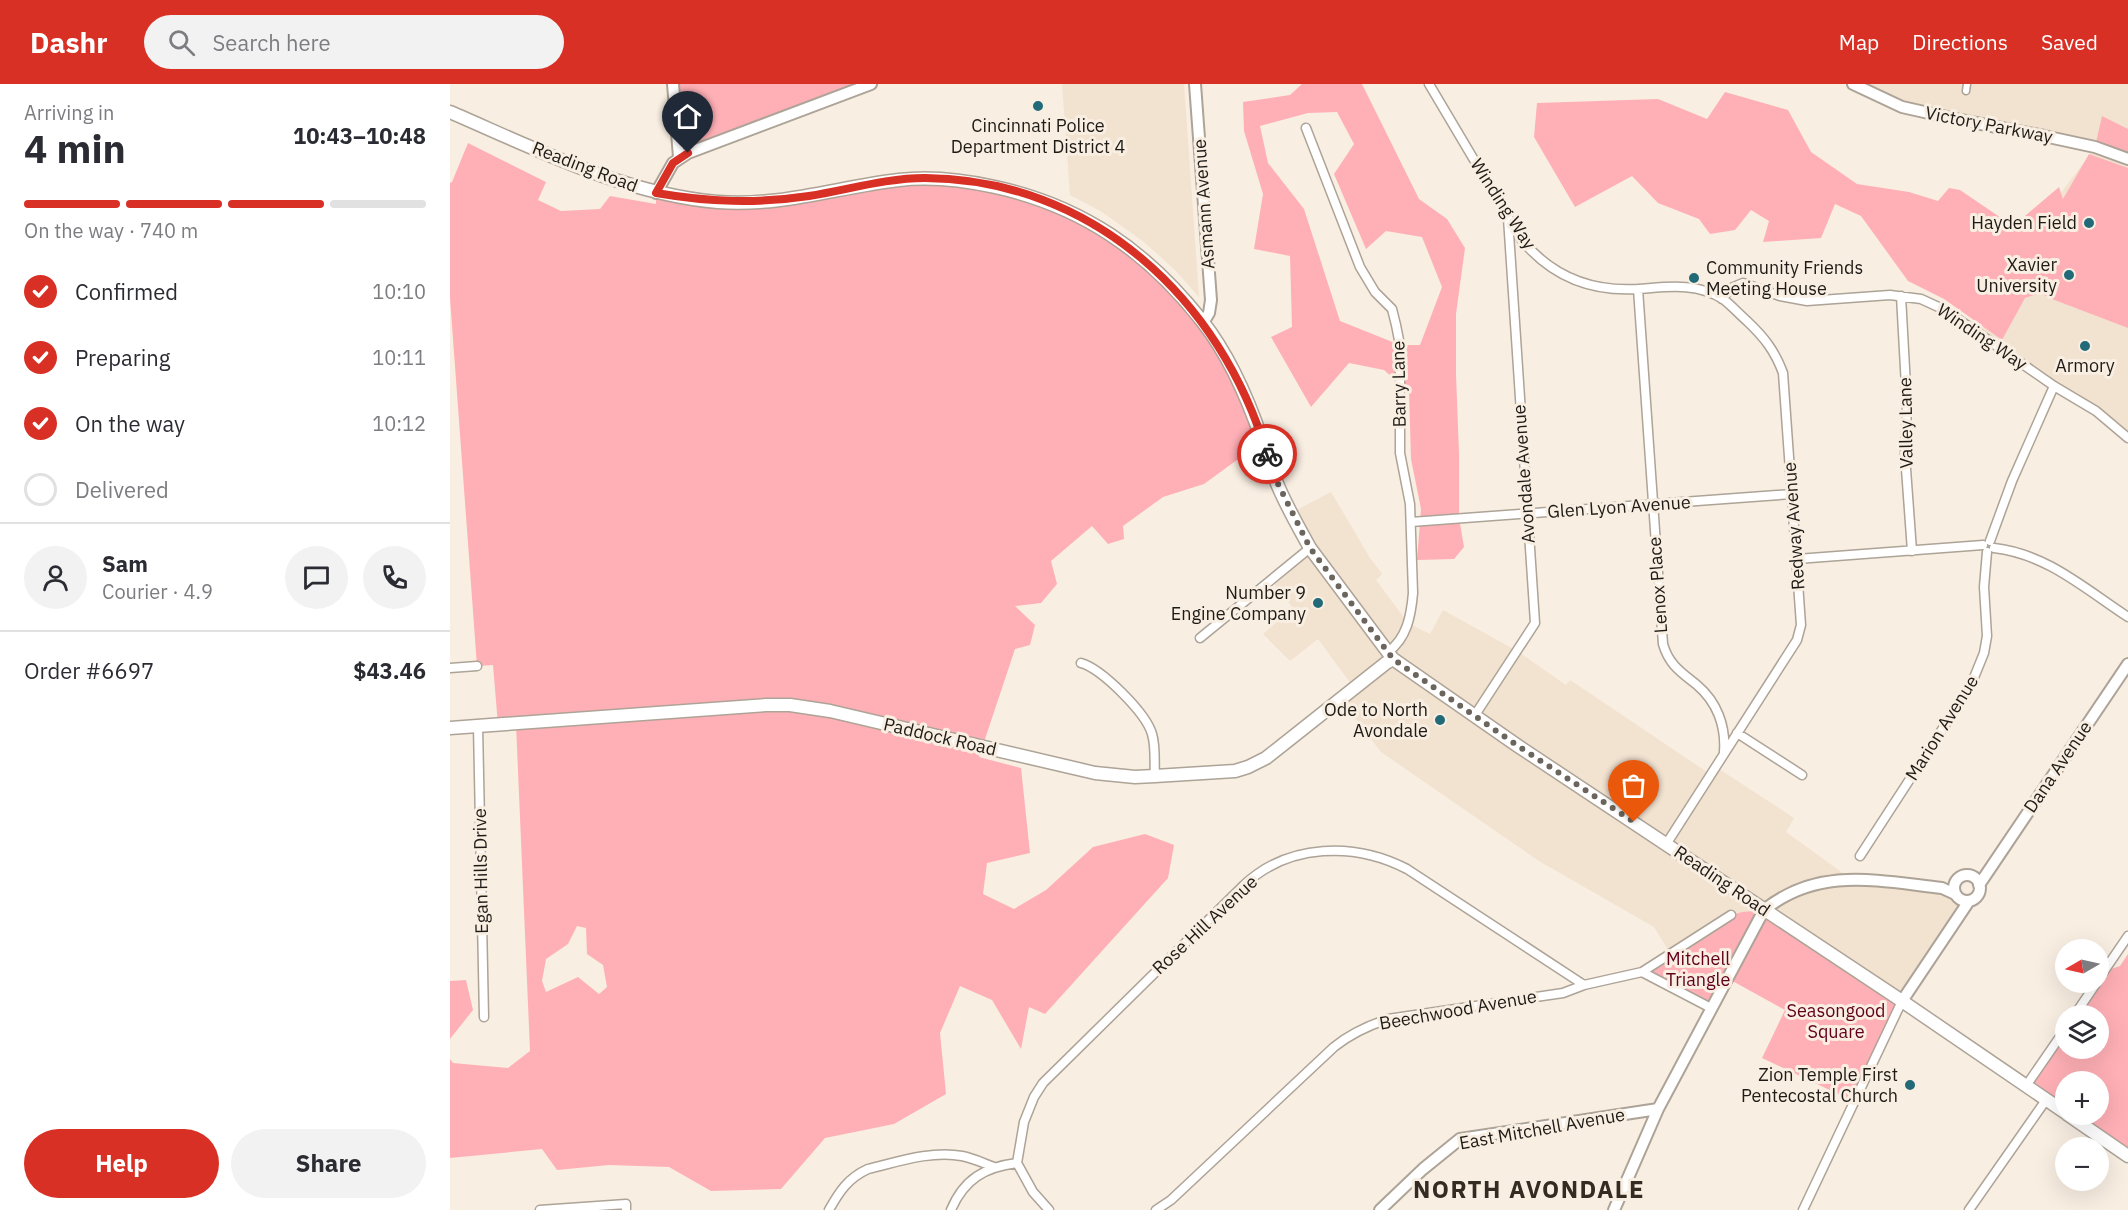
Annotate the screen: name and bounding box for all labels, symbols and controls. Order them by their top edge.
search box [144,15,564,69]
text: Dashr [30,24,108,61]
icon: search [165,26,198,59]
text: Search here [213,28,331,57]
text: Map [1839,28,1879,56]
text: Directions [1912,28,2008,56]
text: Saved [2041,28,2098,56]
pin [662,91,713,153]
text: Arriving in [24,99,114,126]
marker: Cincinnati Police Department District 4 [1031,99,1045,113]
icon: home [671,100,704,133]
street label: Victory Parkway [1923,101,2055,148]
place label: Cincinnati Police Department District 4 [951,114,1125,158]
text: 10:43–10:48 [293,121,426,150]
text: 4 min [24,123,126,174]
street label: Reading Road [529,136,641,197]
street label: Asmann Avenue [1187,138,1220,270]
street label: Winding Way [1465,154,1541,254]
place label: Hayden Field [1971,211,2077,234]
marker: Hayden Field [2082,216,2096,230]
text: On the way · 740 m [24,217,198,244]
place label: Xavier University [1976,253,2057,297]
place label: Community Friends Meeting House [1706,256,1863,300]
marker: Xavier University [2062,268,2076,282]
marker: Community Friends Meeting House [1687,271,1701,285]
icon: check [24,275,57,308]
text: Confirmed [75,277,178,306]
text: 10:10 [372,278,426,305]
street label: Winding Way [1933,298,2032,375]
marker: Armory [2078,339,2092,353]
street label: Barry Lane [1386,340,1411,428]
icon: check [24,341,57,374]
text: Preparing [75,343,170,372]
text: 10:11 [372,344,426,371]
place label: Armory [2055,354,2115,377]
street label: Valley Lane [1893,377,1918,469]
street label: Avondale Avenue [1507,404,1540,544]
icon: check [24,407,57,440]
text: On the way [75,409,185,438]
text: 10:12 [372,410,426,437]
courier [1237,424,1297,484]
icon: bike [1251,438,1284,471]
street label: Redway Avenue [1778,461,1809,591]
text: Delivered [75,475,169,504]
street label: Glen Lyon Avenue [1547,490,1692,523]
street label: Lenox Place [1643,536,1672,634]
button: person [24,546,87,609]
button: chat [285,546,348,609]
button: phone [363,546,426,609]
text: Sam [102,549,148,578]
text: Courier · 4.9 [102,578,213,605]
place label: Number 9 Engine Company [1171,581,1306,625]
marker: Number 9 Engine Company [1311,596,1325,610]
text: Order #6697 [24,656,154,685]
text: $43.46 [353,656,426,685]
street label: Marion Avenue [1900,671,1983,785]
place label: Ode to North Avondale [1324,698,1428,742]
street label: Paddock Road [881,712,999,761]
marker: Ode to North Avondale [1433,713,1447,727]
street label: Dana Avenue [2018,716,2097,817]
pin [1608,760,1659,822]
icon: bag [1617,769,1650,802]
street label: Egan Hills Drive [468,808,493,934]
street label: Reading Road [1670,840,1775,921]
street label: Rose Hill Avenue [1147,870,1262,979]
north arrow [2055,939,2109,993]
map controls [2055,939,2109,1191]
park label: Mitchell Triangle [1666,947,1730,991]
street label: Beechwood Avenue [1377,984,1539,1035]
park label: Seasongood Square [1786,999,1886,1043]
button: layers [2055,1005,2109,1059]
place label: Zion Temple First Pentecostal Church [1741,1063,1898,1107]
button: + [2055,1071,2109,1125]
marker: Zion Temple First Pentecostal Church [1903,1078,1917,1092]
street label: East Mitchell Avenue [1457,1103,1627,1154]
button: Help [24,1129,219,1198]
button: Share [231,1129,426,1198]
button: − [2055,1137,2109,1191]
district label: NORTH AVONDALE [1413,1173,1645,1205]

